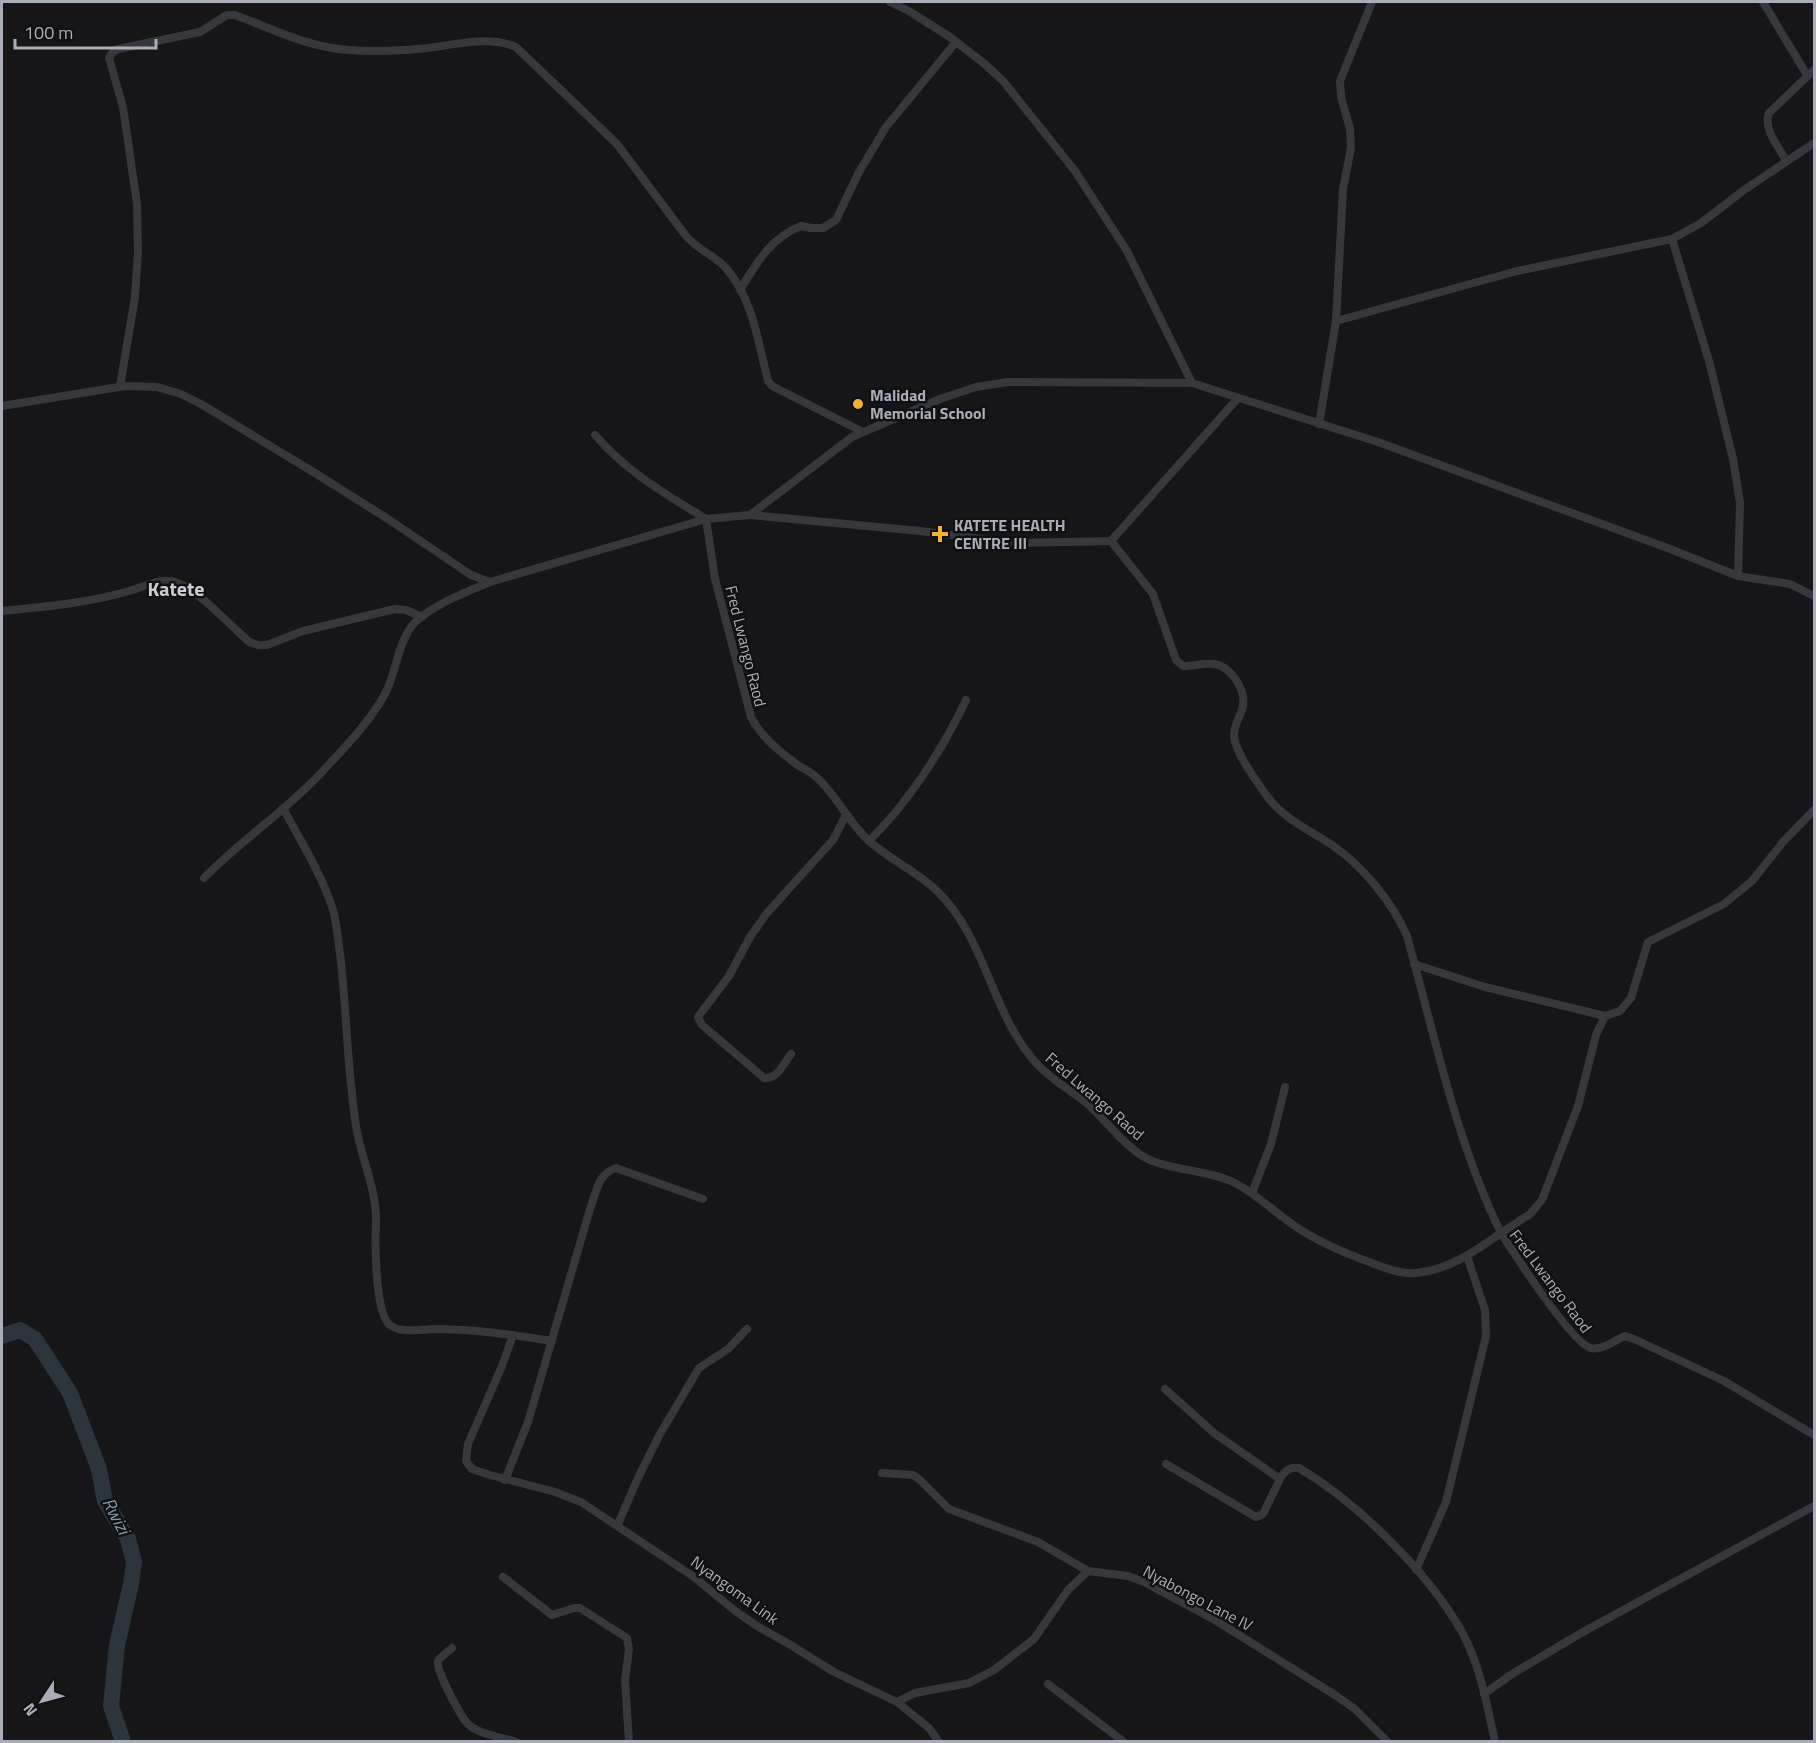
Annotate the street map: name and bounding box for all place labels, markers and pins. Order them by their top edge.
place label: Malidad Memorial School [870,383,986,425]
marker: Malidad Memorial School [851,397,865,411]
place label: KATETE HEALTH CENTRE III [954,513,1066,555]
marker: KATETE HEALTH CENTRE III [931,525,949,543]

